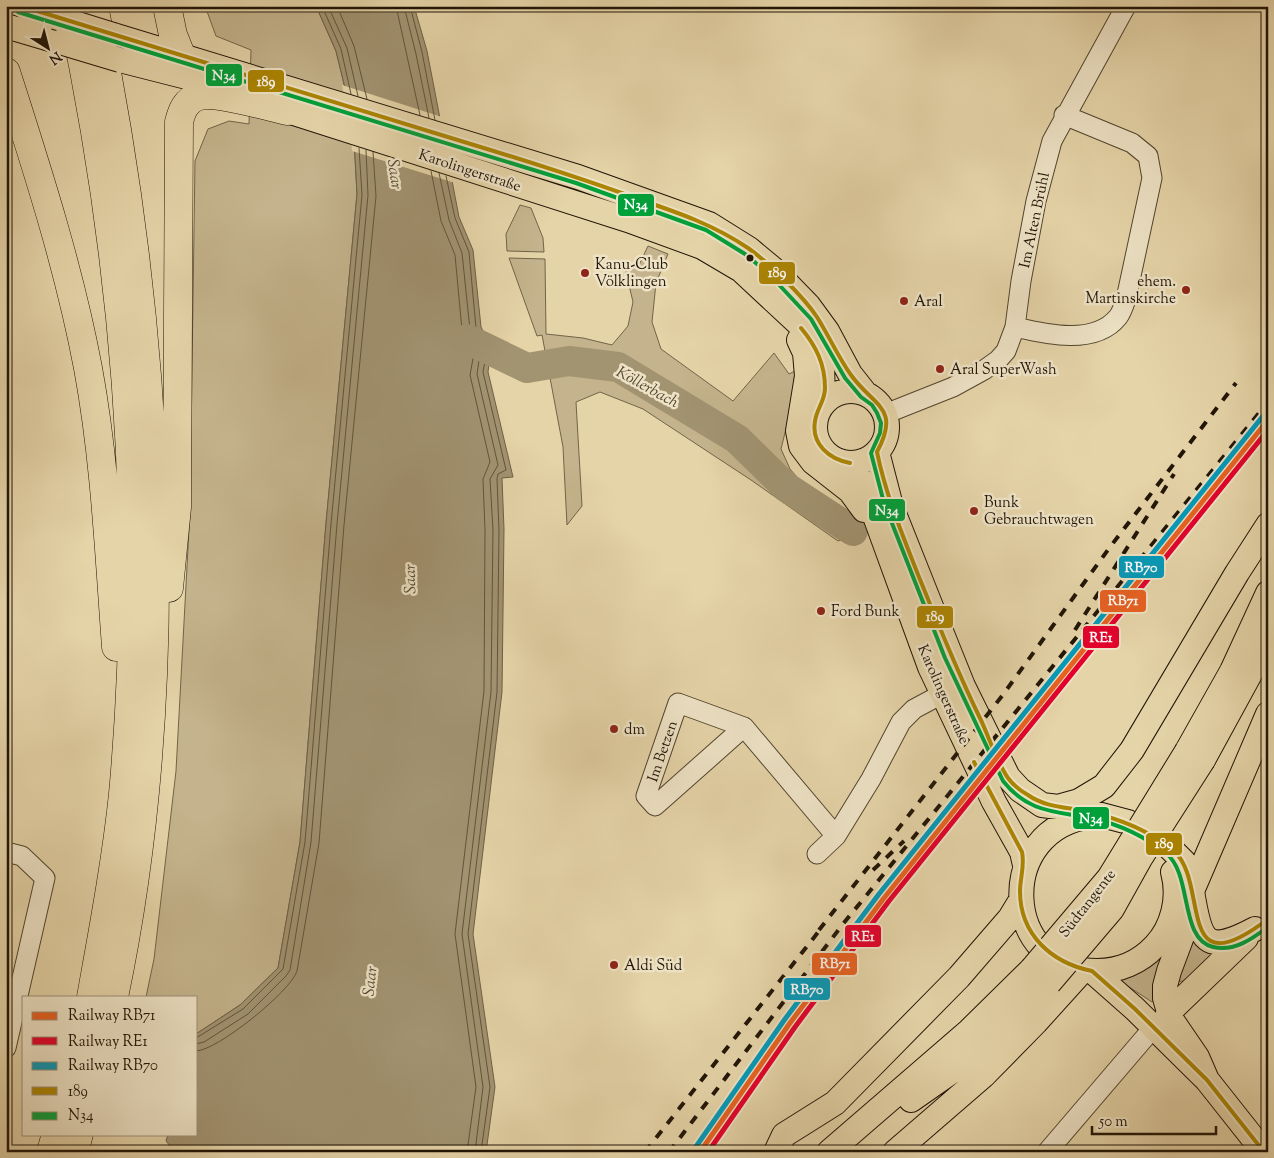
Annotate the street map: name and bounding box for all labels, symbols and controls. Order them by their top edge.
north arrow [22,22,72,72]
text: N [44,46,65,68]
line badge: N34 [205,63,243,87]
text: N34 [212,67,236,87]
line badge: 189 [247,69,285,93]
text: 189 [257,73,275,93]
street label: Karolingerstraße [415,145,524,198]
water label: Saar [380,158,407,191]
street label: Im Alten Brühl [1015,170,1056,270]
line badge: N34 [617,193,655,217]
text: N34 [624,196,648,216]
unlabelled marker [745,253,755,263]
place label: Kanu-Club Völklingen [595,255,668,293]
line badge: 189 [758,261,796,285]
text: 189 [768,264,786,284]
marker: Kanu-Club Völklingen [579,267,591,279]
place label: ehem. Martinskirche [1085,272,1176,310]
marker: ehem. Martinskirche [1180,284,1192,296]
place label: Aral [914,292,943,313]
marker: Aral [898,295,910,307]
place label: Aral SuperWash [950,360,1057,381]
water label: Köllerbach [611,362,682,415]
marker: Aral SuperWash [934,363,946,375]
place label: Bunk Gebrauchtwagen [984,493,1094,531]
line badge: N34 [868,498,906,522]
text: N34 [875,502,899,522]
marker: Bunk Gebrauchtwagen [968,505,980,517]
line badge: RB70 [1118,555,1165,579]
text: RB70 [1124,559,1158,579]
water label: Saar [400,564,423,594]
line badge: RB71 [1099,589,1147,613]
text: RB71 [1108,592,1139,612]
place label: Ford Bunk [831,602,900,623]
marker: Ford Bunk [815,605,827,617]
line badge: 189 [916,605,954,629]
text: 189 [926,608,944,628]
line badge: RE1 [1082,625,1120,649]
text: RE1 [1089,629,1113,649]
street label: Karolingerstraße [911,642,974,748]
street label: Im Betzen [643,718,684,785]
place label: dm [624,720,645,741]
marker: dm [608,723,620,735]
line badge: N34 [1072,806,1110,830]
text: N34 [1079,810,1103,830]
line badge: 189 [1145,832,1183,856]
text: 189 [1155,835,1173,855]
street label: Südtangente [1055,865,1122,943]
line badge: RE1 [844,924,882,948]
text: RE1 [851,928,875,948]
line badge: RB71 [811,952,858,976]
text: RB71 [820,955,851,975]
place label: Aldi Süd [624,956,683,977]
marker: Aldi Süd [608,959,620,971]
water label: Saar [358,965,385,997]
line badge: RB70 [783,977,831,1001]
text: RB70 [790,981,824,1001]
legend [22,996,198,1136]
text: Railway RB71 [68,1006,155,1027]
text: Railway RE1 [68,1032,148,1053]
text: Railway RB70 [68,1056,158,1077]
text: 189 [68,1082,88,1103]
scale bar [1092,1103,1215,1135]
text: N34 [68,1106,94,1127]
text: 50 m [1098,1112,1128,1133]

